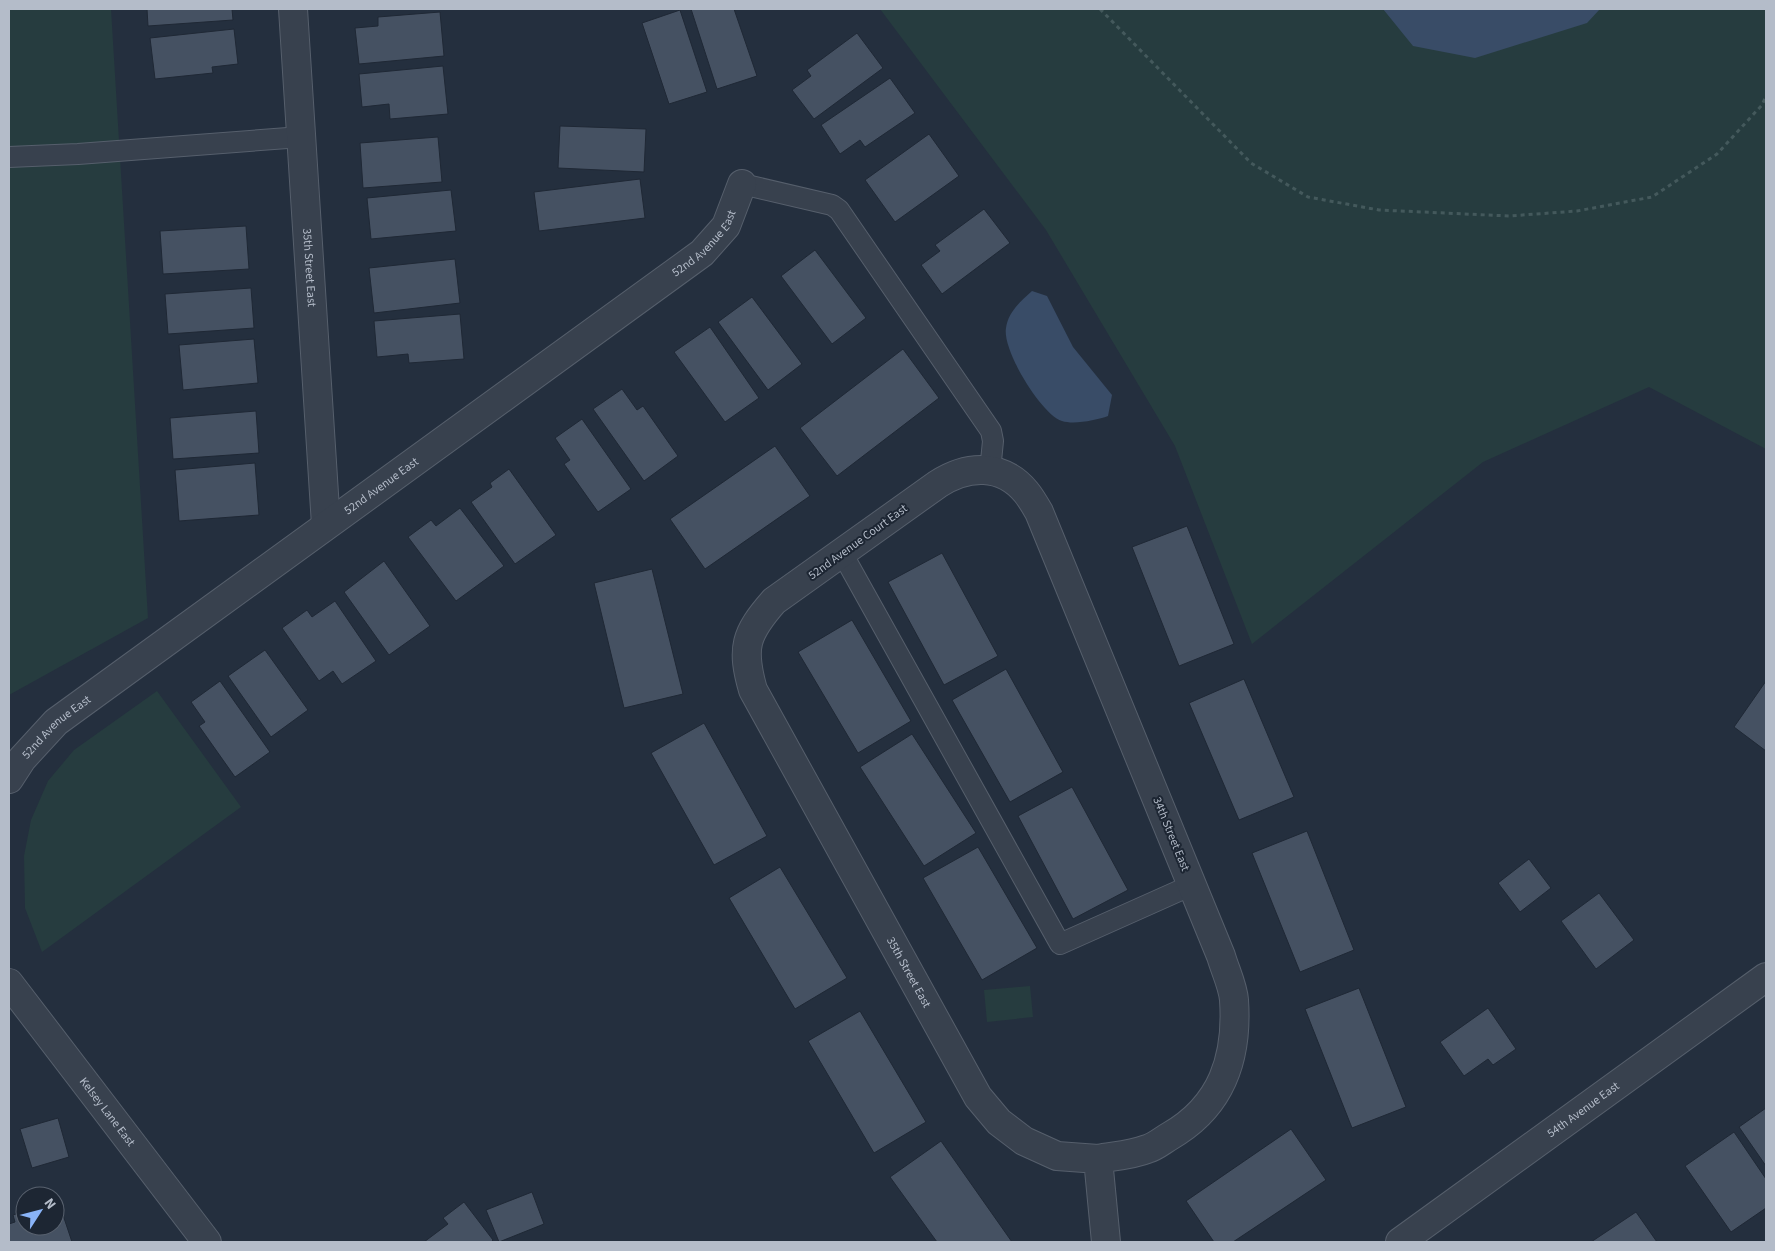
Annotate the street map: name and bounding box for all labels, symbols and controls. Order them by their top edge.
street label: 52nd Avenue East [668,207,740,281]
street label: 35th Street East [299,228,321,307]
street label: 52nd Avenue East [341,453,422,519]
street label: 52nd Avenue Court East [805,500,911,584]
street label: 52nd Avenue East [18,691,94,763]
street label: 34th Street East [1148,794,1194,874]
street label: 35th Street East [883,934,935,1011]
street label: Kelsey Lane East [75,1074,139,1150]
street label: 54th Avenue East [1543,1077,1623,1141]
north arrow [15,1186,65,1236]
text: N [39,1194,61,1214]

